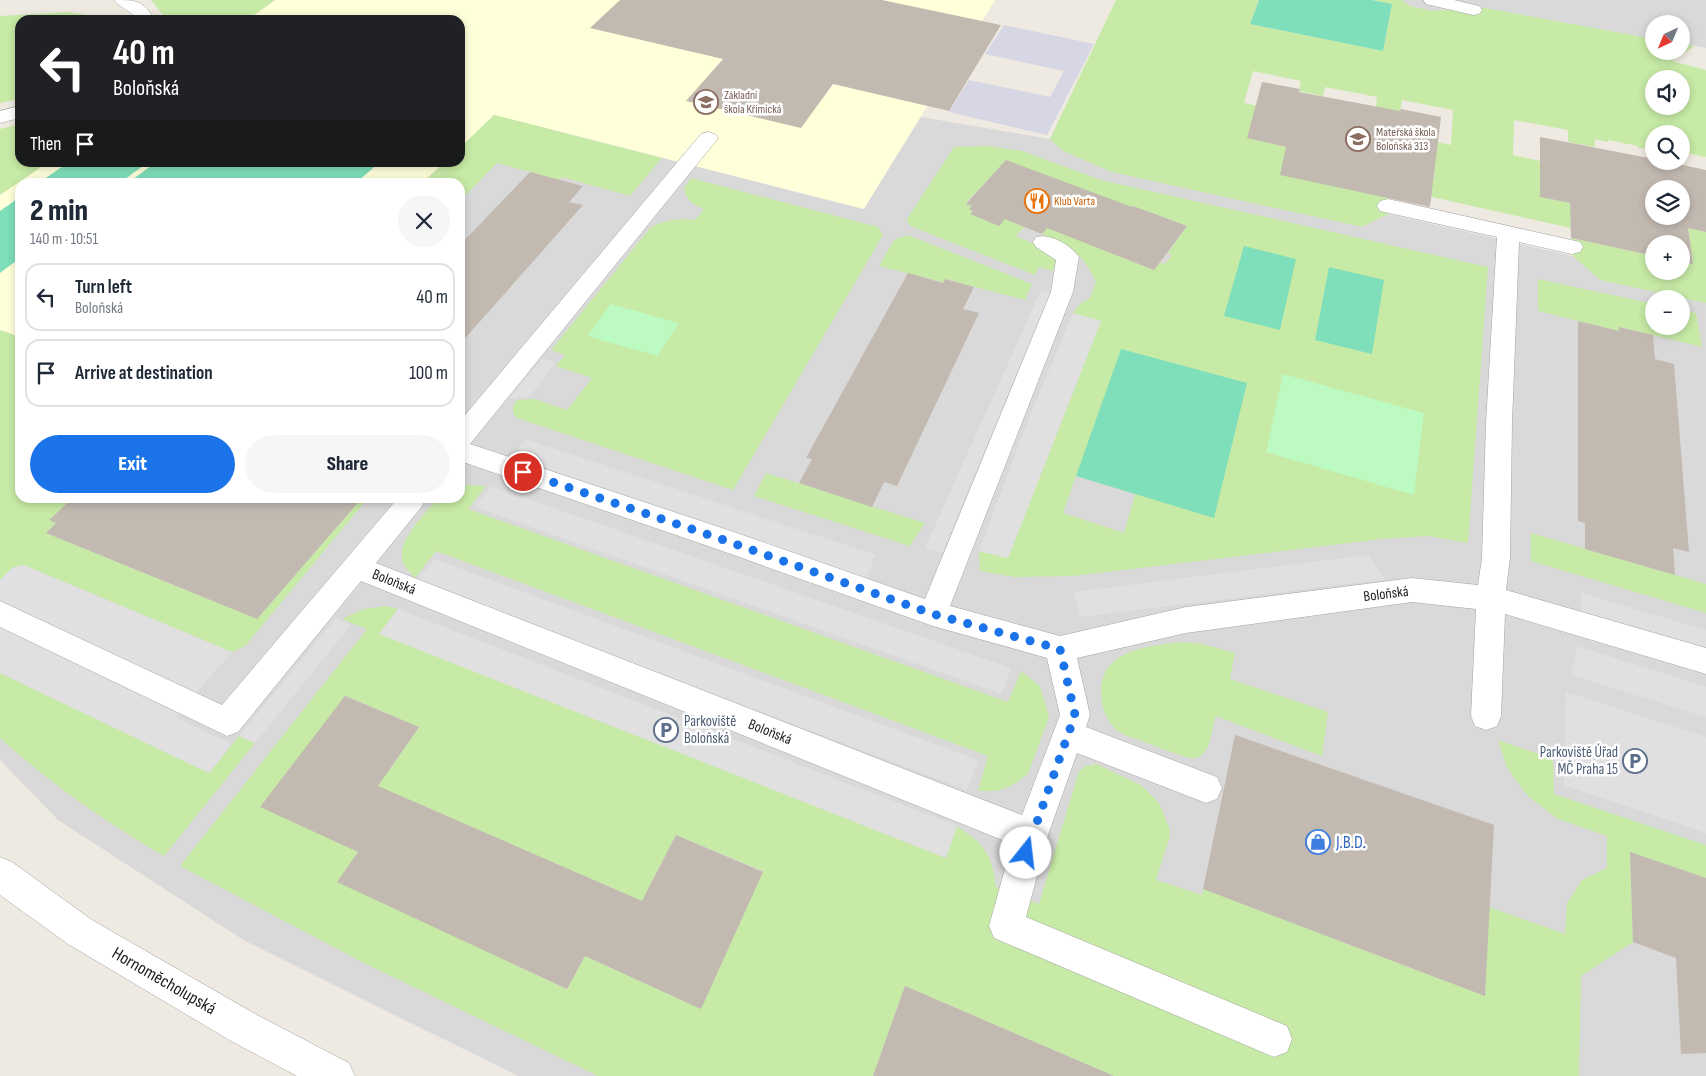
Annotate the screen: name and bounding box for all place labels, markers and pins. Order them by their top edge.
place label: Základní škola Křimická [724,88,782,117]
school or university icon: Základní škola Křimická [693,89,719,115]
place label: Mateřská škola Boloňská 313 [1376,125,1436,154]
school or university icon: Mateřská škola Boloňská 313 [1345,126,1371,152]
restaurant icon: Klub Varta [1024,188,1050,214]
place label: Klub Varta [1054,194,1095,209]
pin [502,451,544,493]
place label: Parkoviště Boloňská [684,712,736,748]
parking icon: Parkoviště Boloňská [653,717,679,743]
place label: Parkoviště Úřad MČ Praha 15 [1540,743,1618,779]
parking icon: Parkoviště Úřad MČ Praha 15 [1622,748,1648,774]
shop icon: J.B.D. [1305,829,1331,855]
place label: J.B.D. [1335,832,1366,853]

